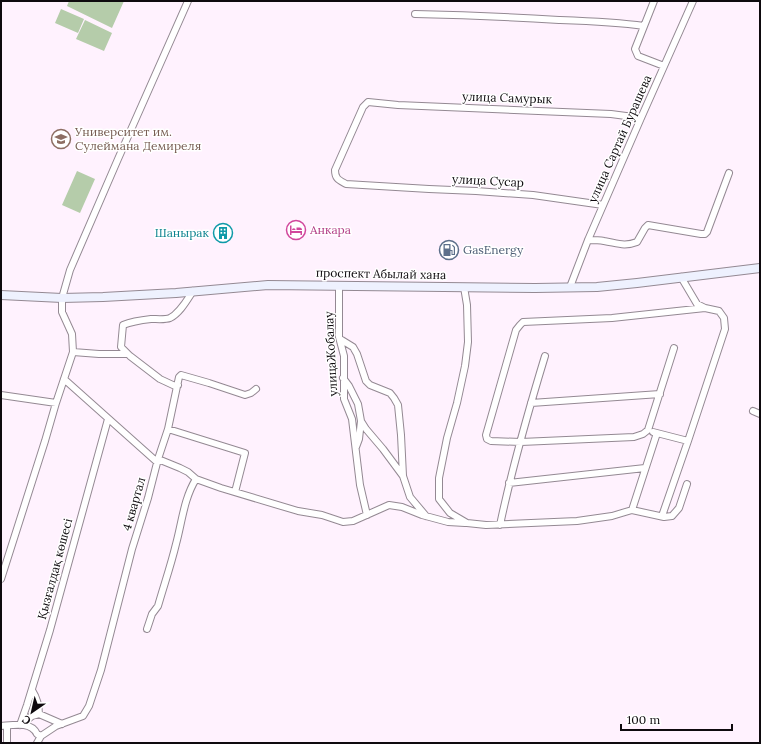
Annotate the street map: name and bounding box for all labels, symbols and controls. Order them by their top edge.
street label: улица Сартай Бурашева [585,73,655,205]
street label: улица Самурык [462,88,553,107]
place label: Университет им. Сулеймана Демиреля [74,124,201,153]
school or university icon: Университет им. Сулеймана Демиреля [50,128,72,150]
street label: улица Сусар [452,171,524,190]
hotel icon: Анкара [285,219,307,241]
building icon: Шанырак [212,222,234,244]
place label: Анкара [309,222,351,237]
place label: Шанырак [155,225,210,240]
fuel station icon: GasEnergy [438,239,460,261]
place label: GasEnergy [463,242,524,257]
street label: проспект Абылай хана [316,265,446,282]
street label: улицаЖобалау [321,310,340,397]
street label: 4 квартал [119,475,148,532]
street label: Қызғалдақ көшесі [34,517,75,621]
north arrow [12,692,52,732]
scale bar [621,706,732,732]
text: С [19,712,33,728]
text: 100 m [627,712,660,727]

